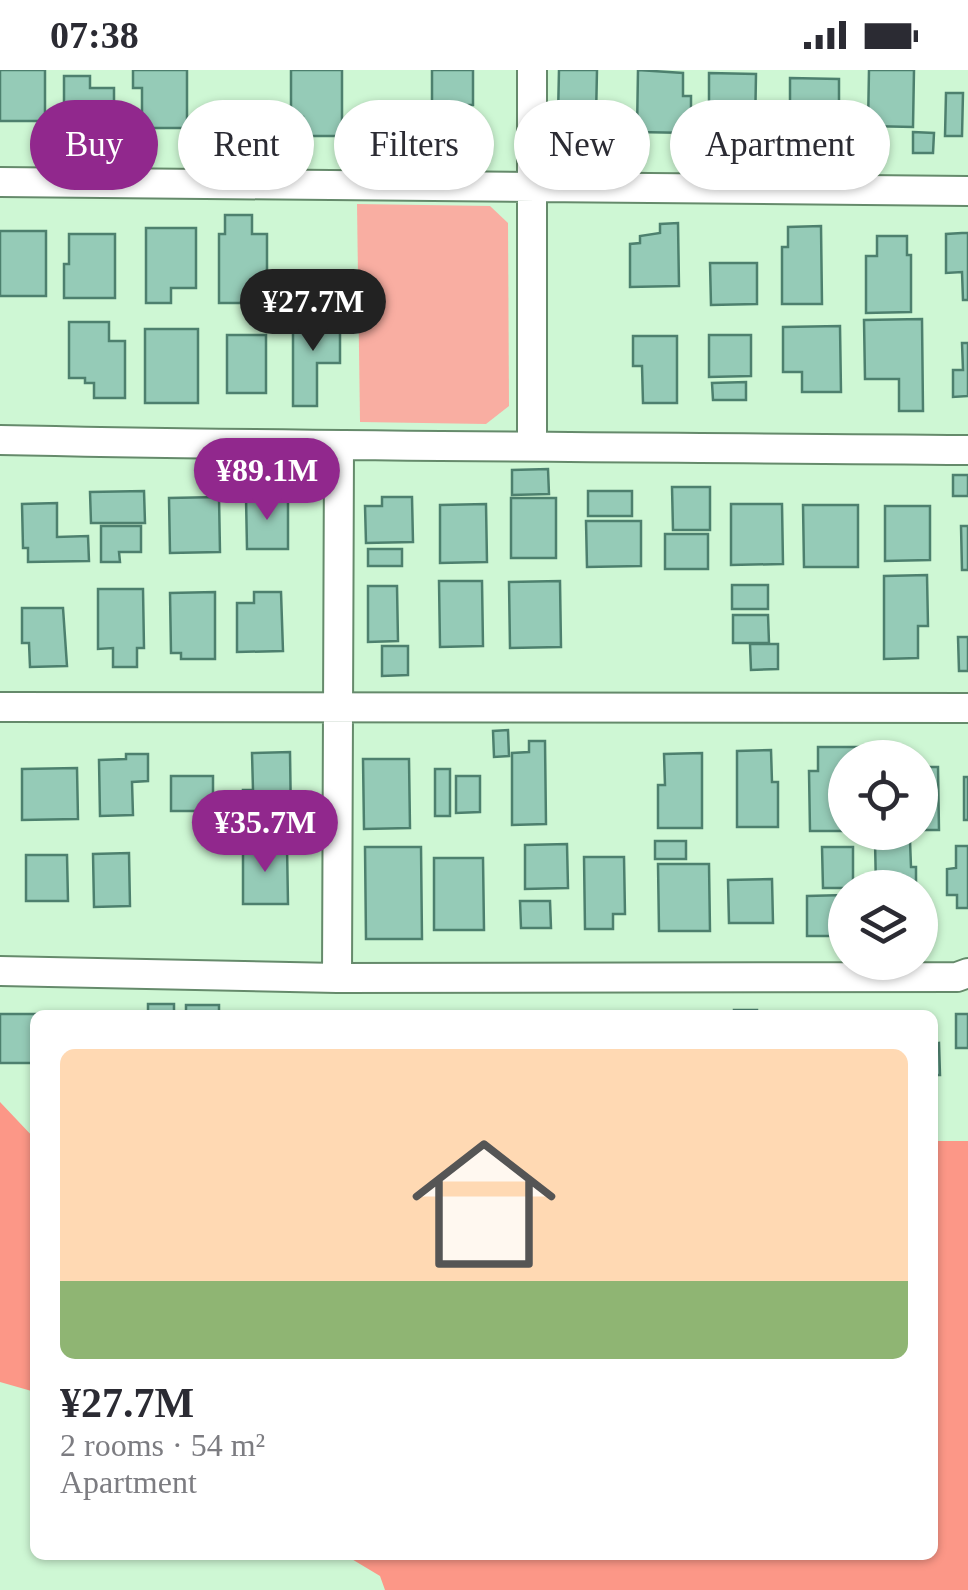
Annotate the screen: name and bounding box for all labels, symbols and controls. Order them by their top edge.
text: 07:38 [50,14,139,56]
chip: Buy [30,100,158,190]
chip: Rent [178,100,314,190]
chip: Filters [334,100,494,190]
chip: New [514,100,650,190]
chip: Apartment [670,100,890,190]
pin: ¥27.7M [232,269,394,354]
text: ¥27.7M [262,283,364,319]
pin: ¥89.1M [186,438,348,523]
text: ¥89.1M [216,452,318,488]
map controls [828,740,938,980]
button: locate [828,740,938,850]
pin: ¥35.7M [184,790,346,875]
text: ¥35.7M [214,804,316,840]
button: layers [828,870,938,980]
icon: home [394,1114,574,1294]
text: ¥27.7M [60,1380,194,1426]
text: 2 rooms · 54 m² [60,1427,265,1463]
text: Apartment [60,1464,197,1500]

